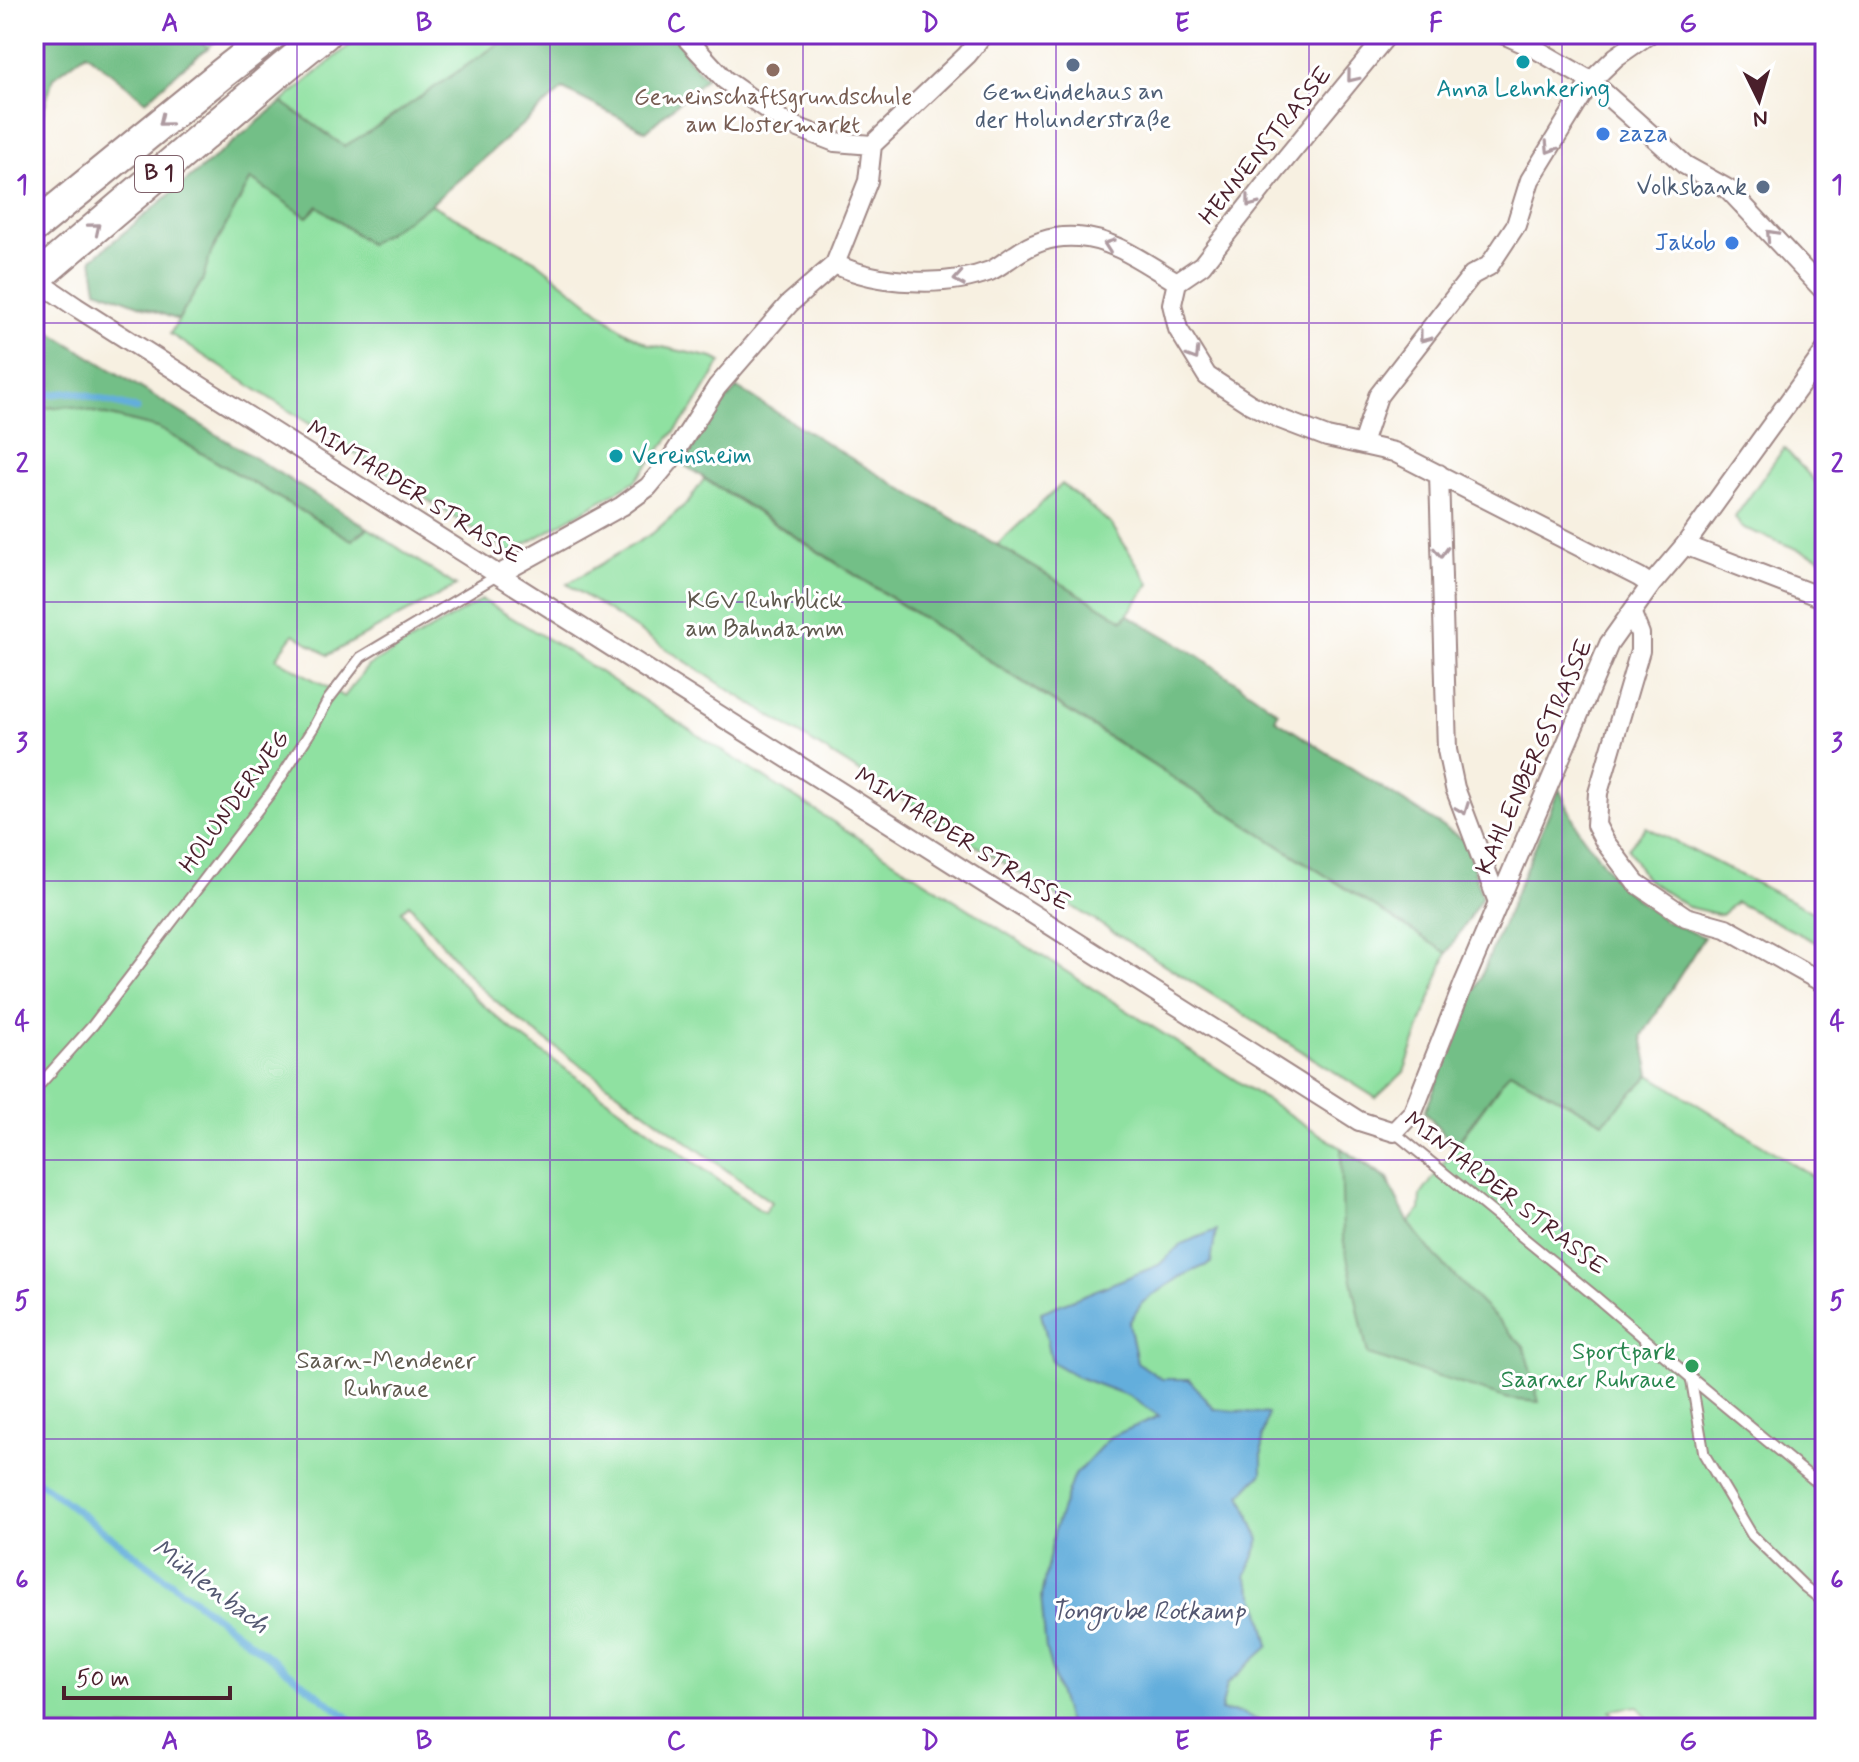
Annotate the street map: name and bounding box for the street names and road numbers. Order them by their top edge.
street label: HENNENSTRASSE [1193,60,1339,232]
road number: B 1 [135,156,183,192]
street label: MINTARDER STRASSE [300,414,528,572]
street label: KAHLENBERGSTRASSE [1469,634,1601,880]
street label: HOLUNDERWEG [173,724,297,880]
street label: MINTARDER STRASSE [848,761,1076,919]
street label: MINTARDER STRASSE [1397,1105,1613,1283]

